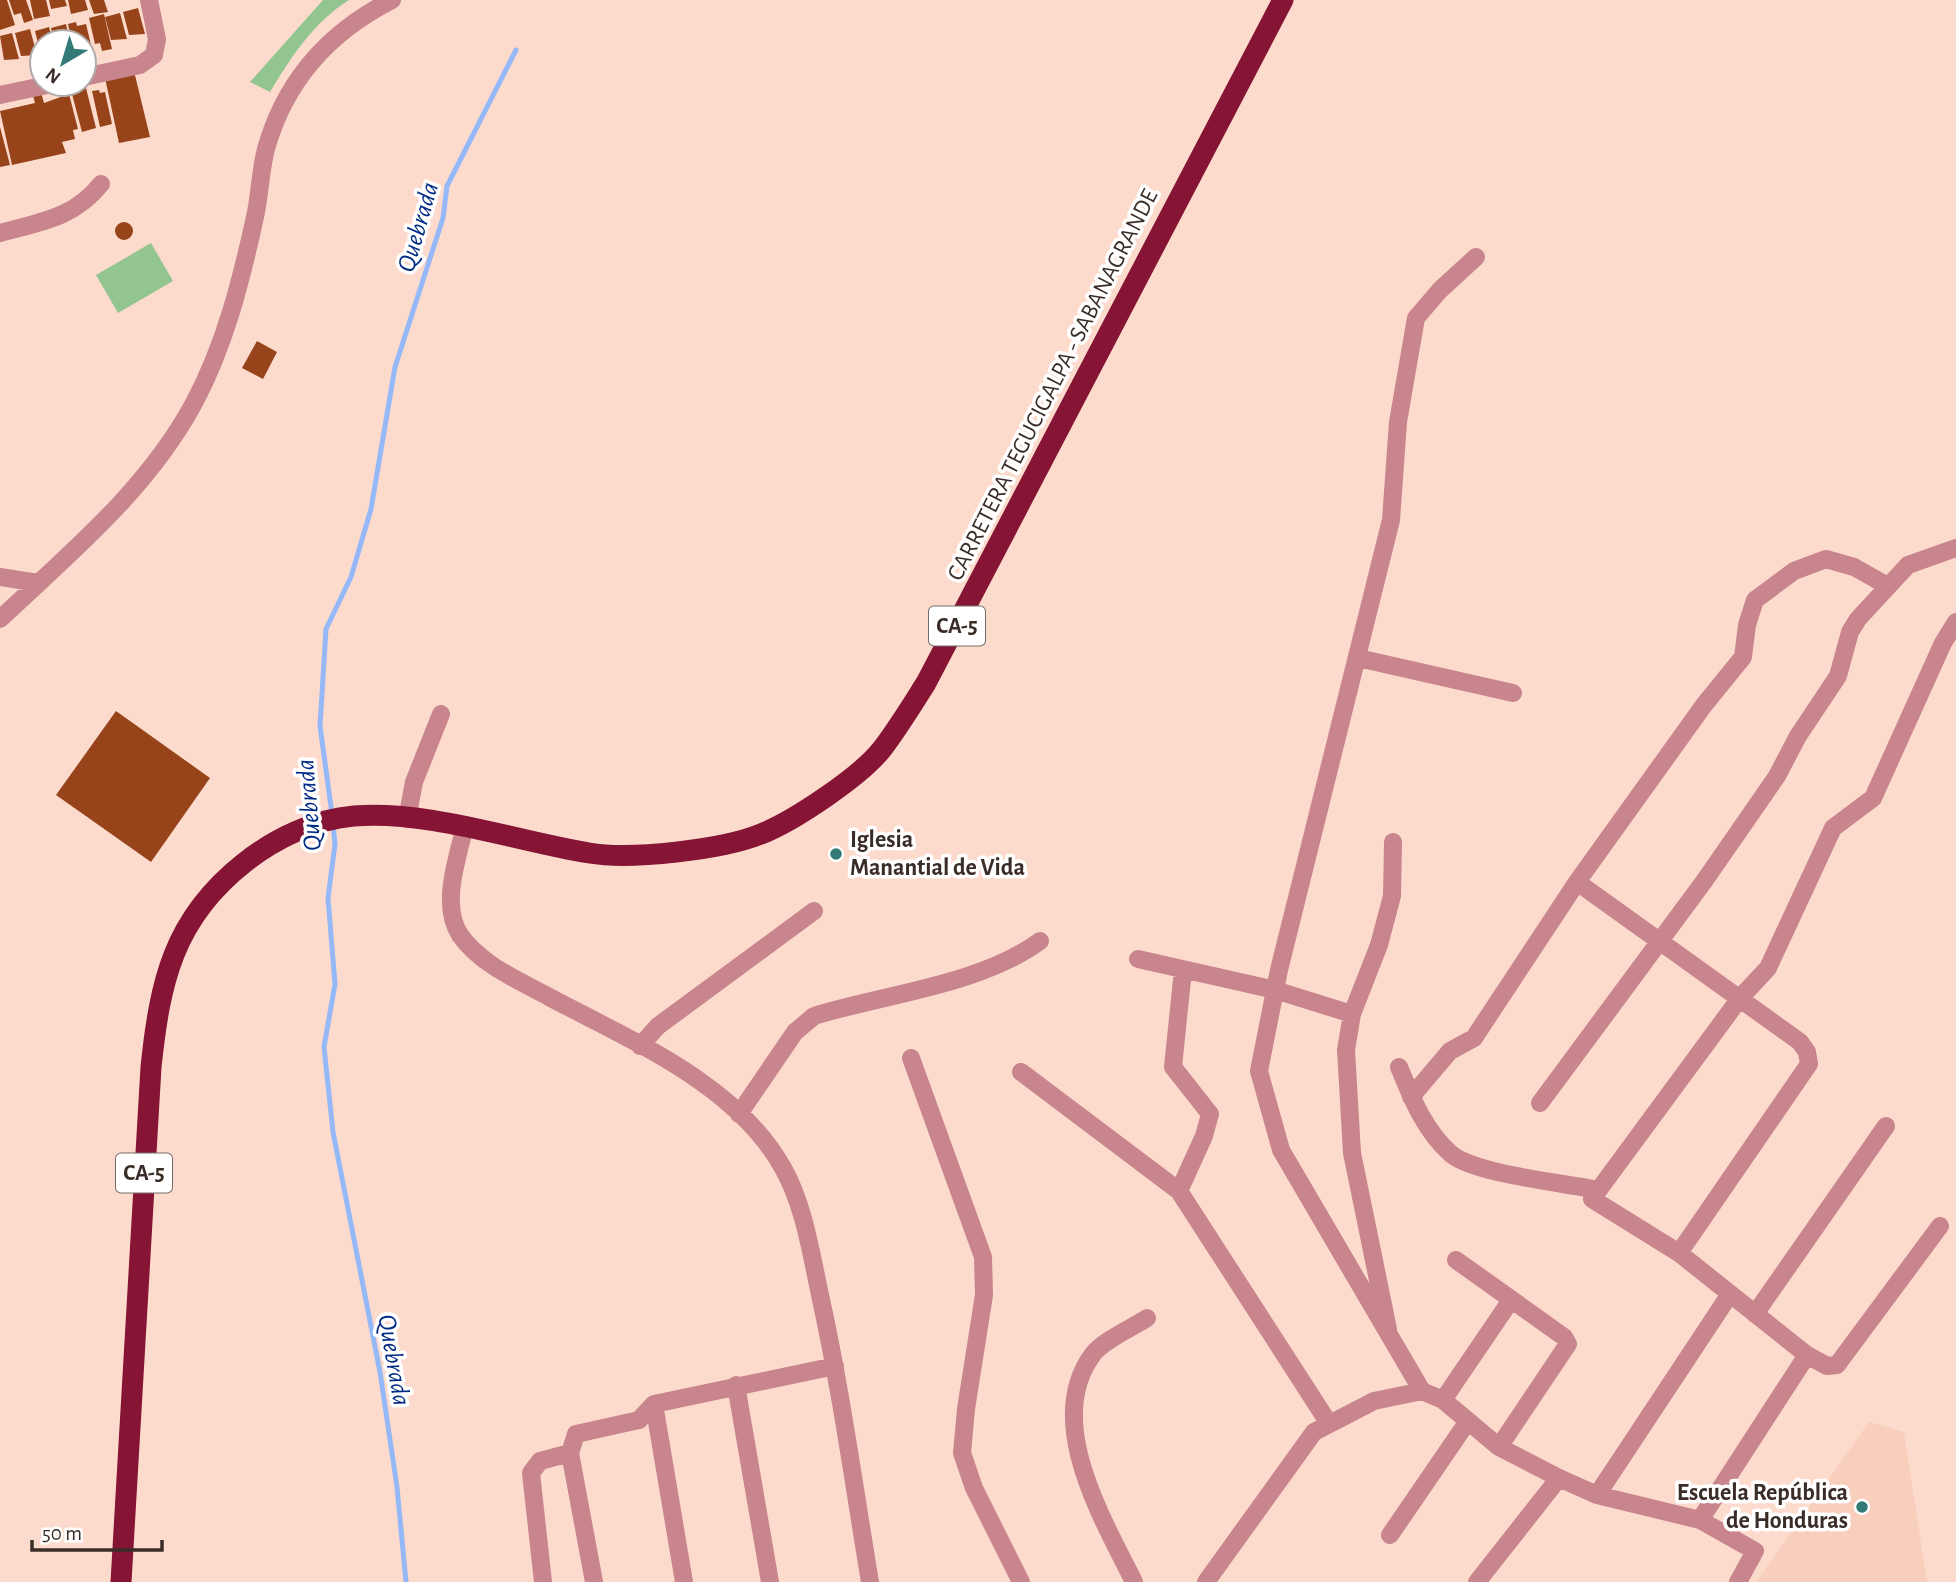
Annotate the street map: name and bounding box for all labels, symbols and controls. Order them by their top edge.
north arrow [28,28,98,98]
text: N [42,64,65,87]
water label: Quebrada [393,179,443,275]
street label: CARRETERA TEGUCIGALPA - SABANAGRANDE [943,185,1163,584]
road number: CA-5 [929,606,985,646]
water label: Quebrada [292,758,326,852]
place label: Iglesia Manantial de Vida [850,828,1025,880]
marker: Iglesia Manantial de Vida [828,846,844,862]
road number: CA-5 [116,1154,172,1192]
water label: Quebrada [373,1312,415,1408]
place label: Escuela República de Honduras [1677,1481,1848,1533]
marker: Escuela República de Honduras [1854,1499,1870,1515]
scale bar [32,1508,161,1552]
text: 50 m [42,1523,82,1544]

